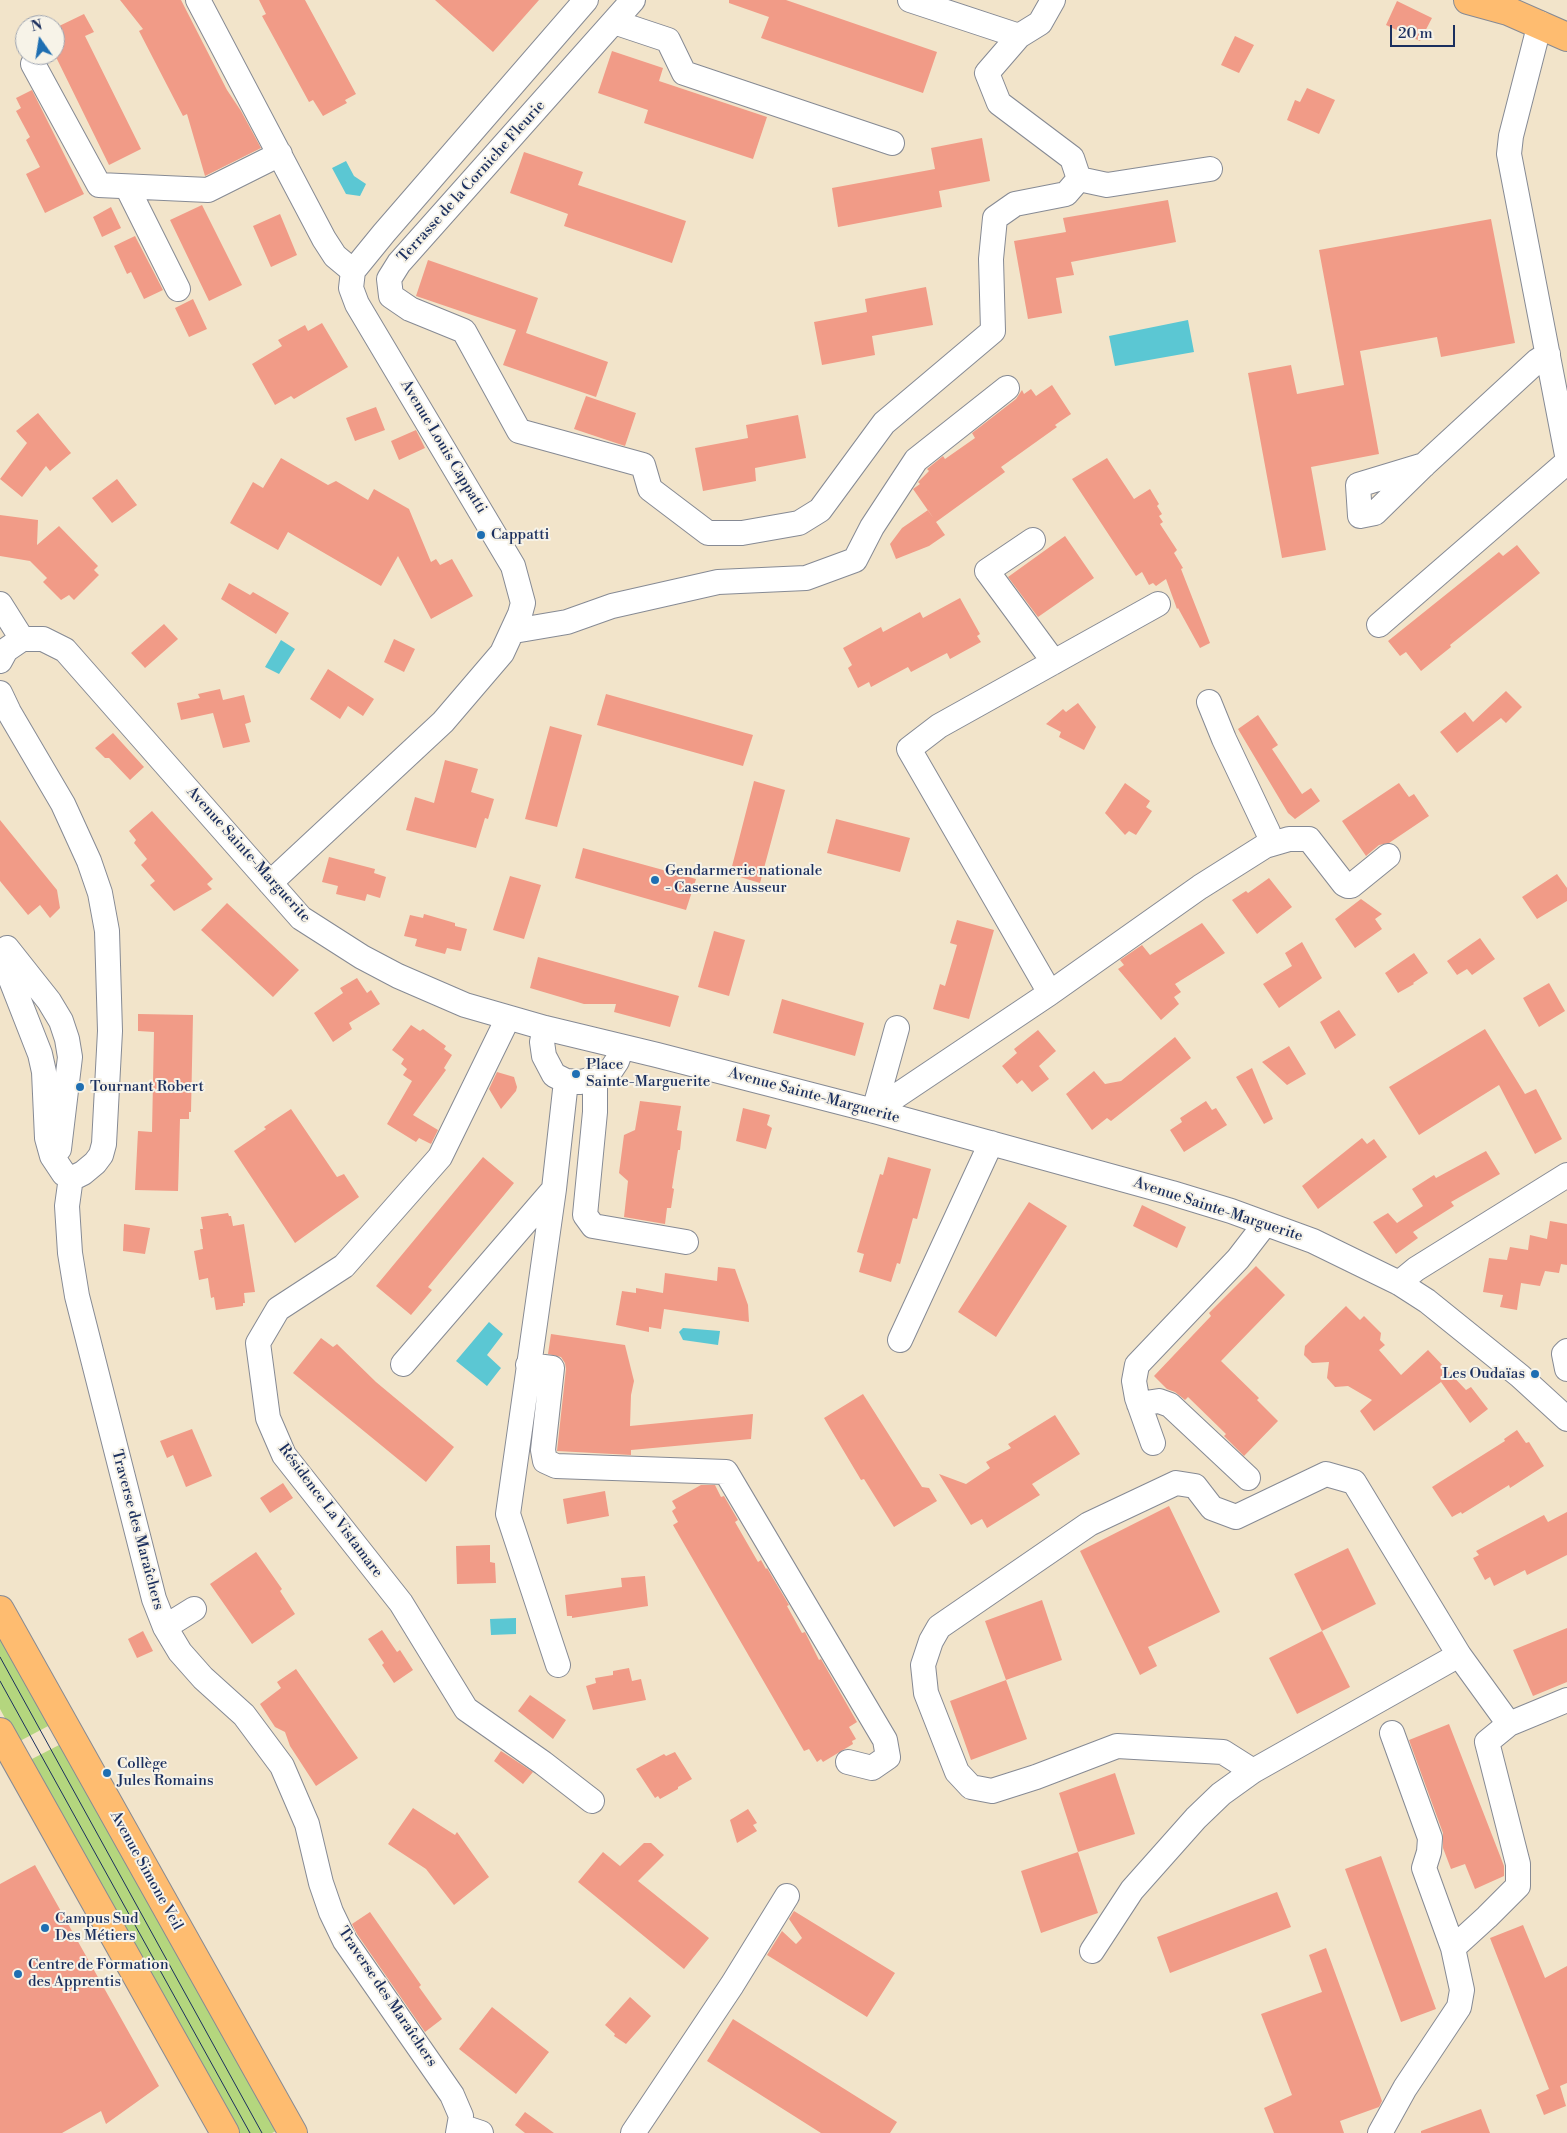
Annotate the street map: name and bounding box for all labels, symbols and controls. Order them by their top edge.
north arrow [15,15,65,65]
scale bar [1392,15,1457,47]
text: N [29,16,44,36]
text: 20 m [1398,24,1433,43]
street label: Terrasse de la Corniche Fleurie [394,97,550,267]
street label: Avenue Louis Cappatti [396,377,490,517]
place label: Cappatti [491,526,549,544]
marker: Cappatti [475,529,487,541]
street label: Avenue Sainte-Marguerite [182,783,314,927]
place label: Gendarmerie nationale - Caserne Ausseur [665,862,822,897]
marker: Gendarmerie nationale - Caserne Ausseur [649,874,661,886]
place label: Place Sainte-Marguerite [586,1056,710,1091]
street label: Avenue Sainte-Marguerite [726,1064,902,1128]
marker: Place Sainte-Marguerite [570,1068,582,1080]
place label: Tournant Robert [90,1078,204,1096]
marker: Tournant Robert [74,1081,86,1093]
street label: Avenue Sainte-Marguerite [1131,1174,1305,1246]
place label: Les Oudaïas [1442,1365,1525,1383]
marker: Les Oudaïas [1529,1368,1541,1380]
street label: Résidence La Vistamare [274,1441,386,1581]
street label: Traverse des Maraîchers [107,1448,167,1612]
place label: Collège Jules Romains [117,1755,214,1790]
marker: Collège Jules Romains [101,1767,113,1779]
street label: Avenue Simone Veil [106,1808,186,1934]
place label: Campus Sud Des Métiers [55,1910,139,1945]
marker: Campus Sud Des Métiers [39,1922,51,1934]
street label: Traverse des Maraîchers [333,1924,441,2070]
place label: Centre de Formation des Apprentis [28,1956,169,1991]
marker: Centre de Formation des Apprentis [12,1968,24,1980]

